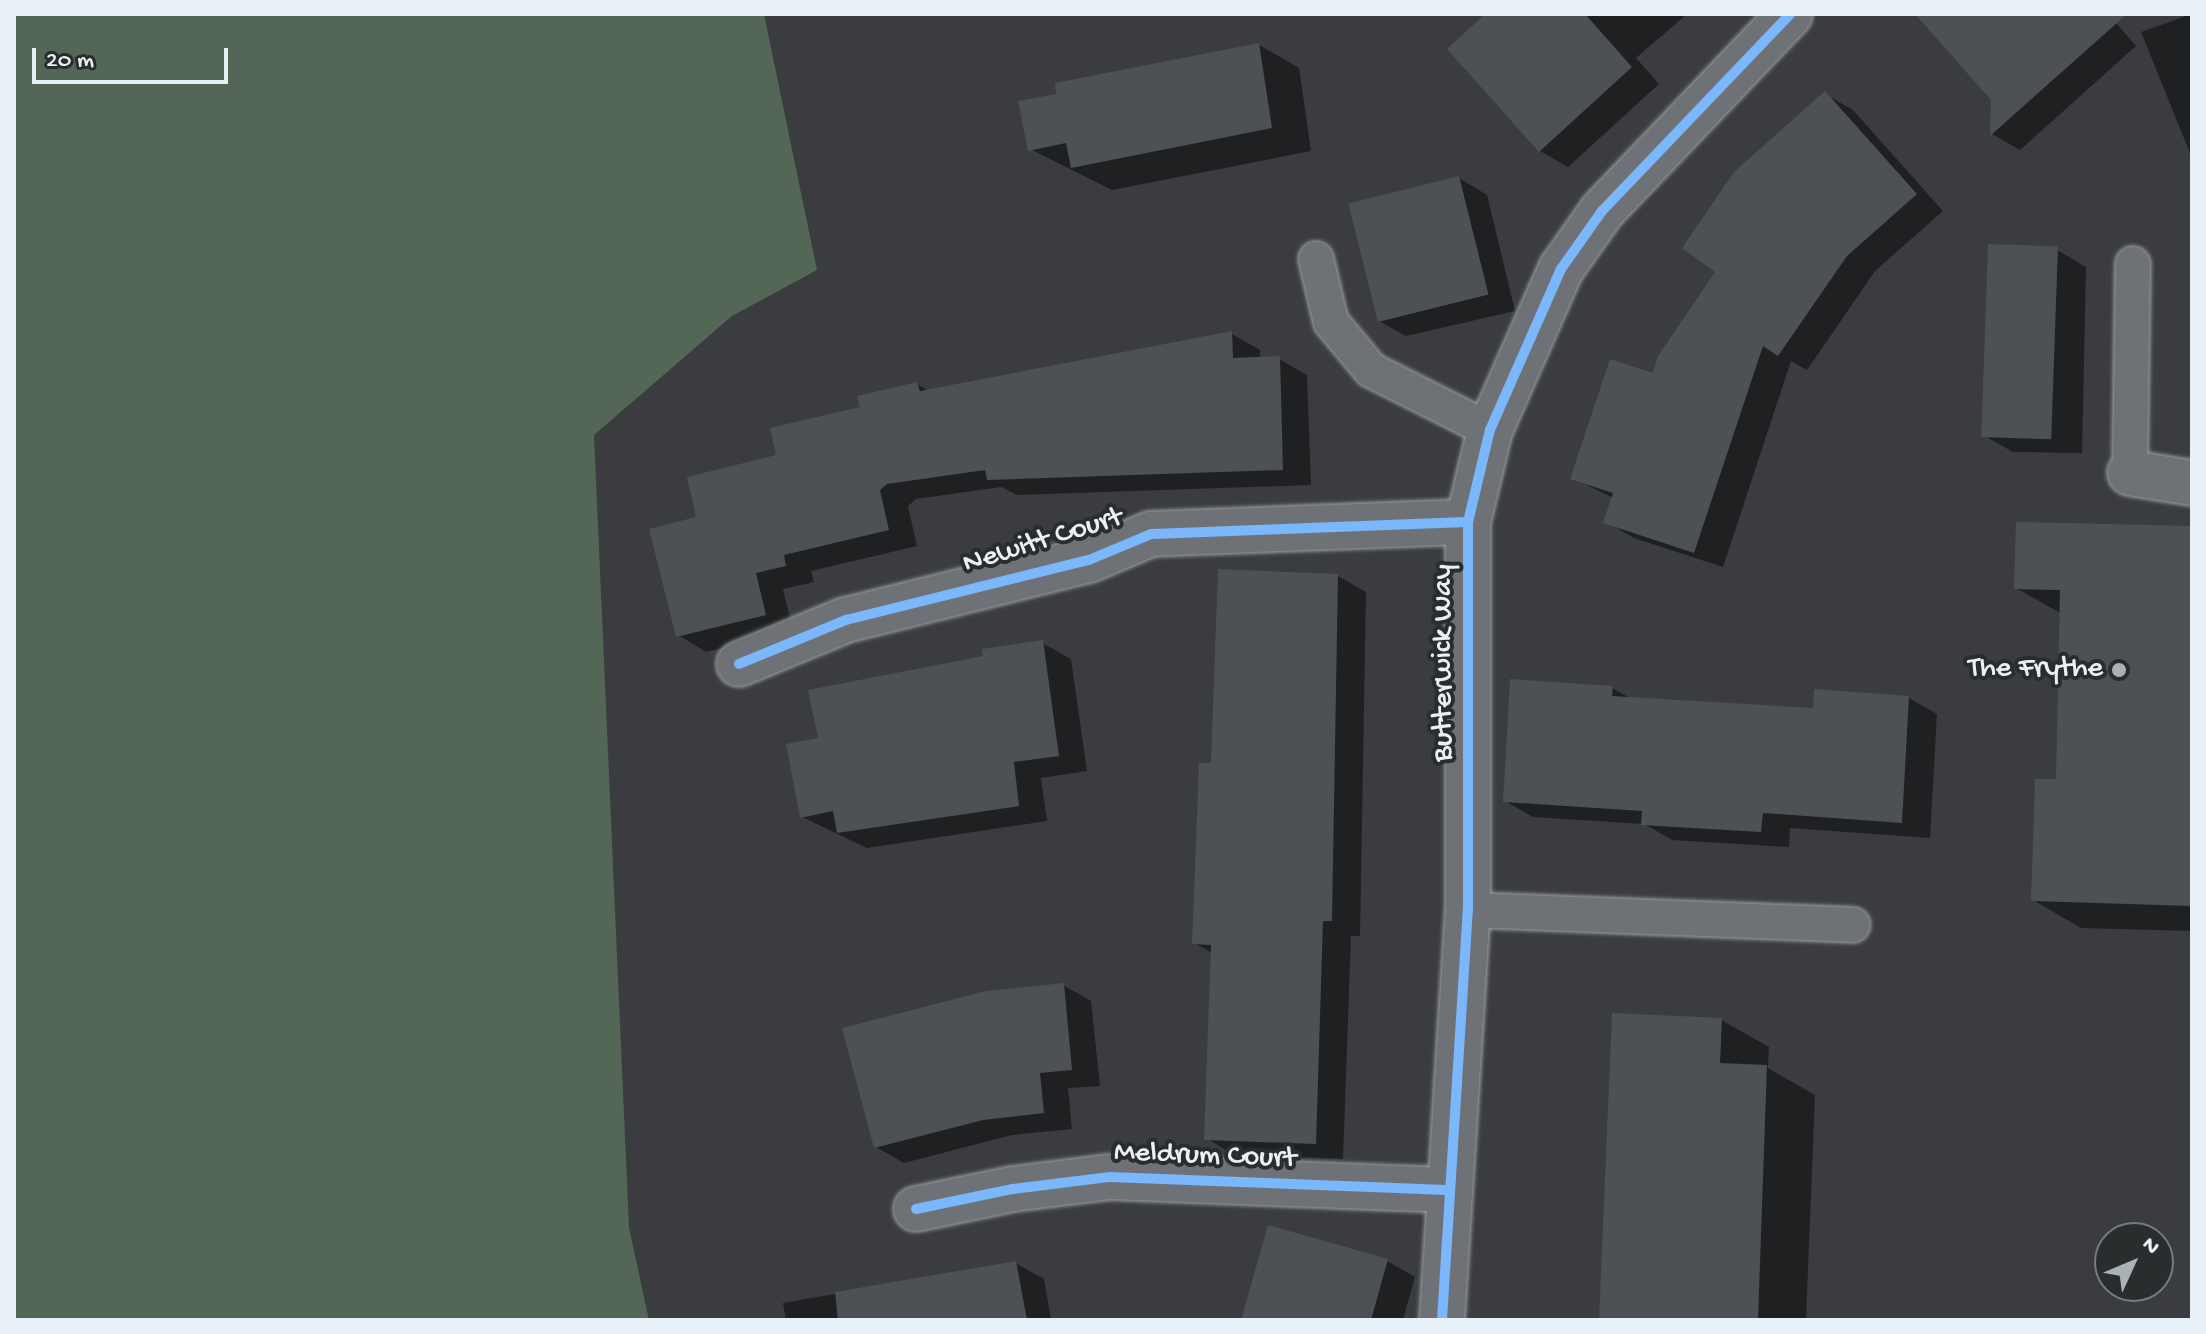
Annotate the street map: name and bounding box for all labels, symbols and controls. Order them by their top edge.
scale bar [36,32,232,82]
text: 20 m [46,47,94,76]
street label: Newitt Court [959,501,1127,583]
street label: Butterwick Way [1427,564,1463,762]
place label: The Frythe [1968,652,2103,688]
marker: The Frythe [2110,661,2128,679]
street label: Meldrum Court [1113,1136,1297,1178]
north arrow [2094,1222,2174,1302]
text: N [2135,1233,2164,1261]

